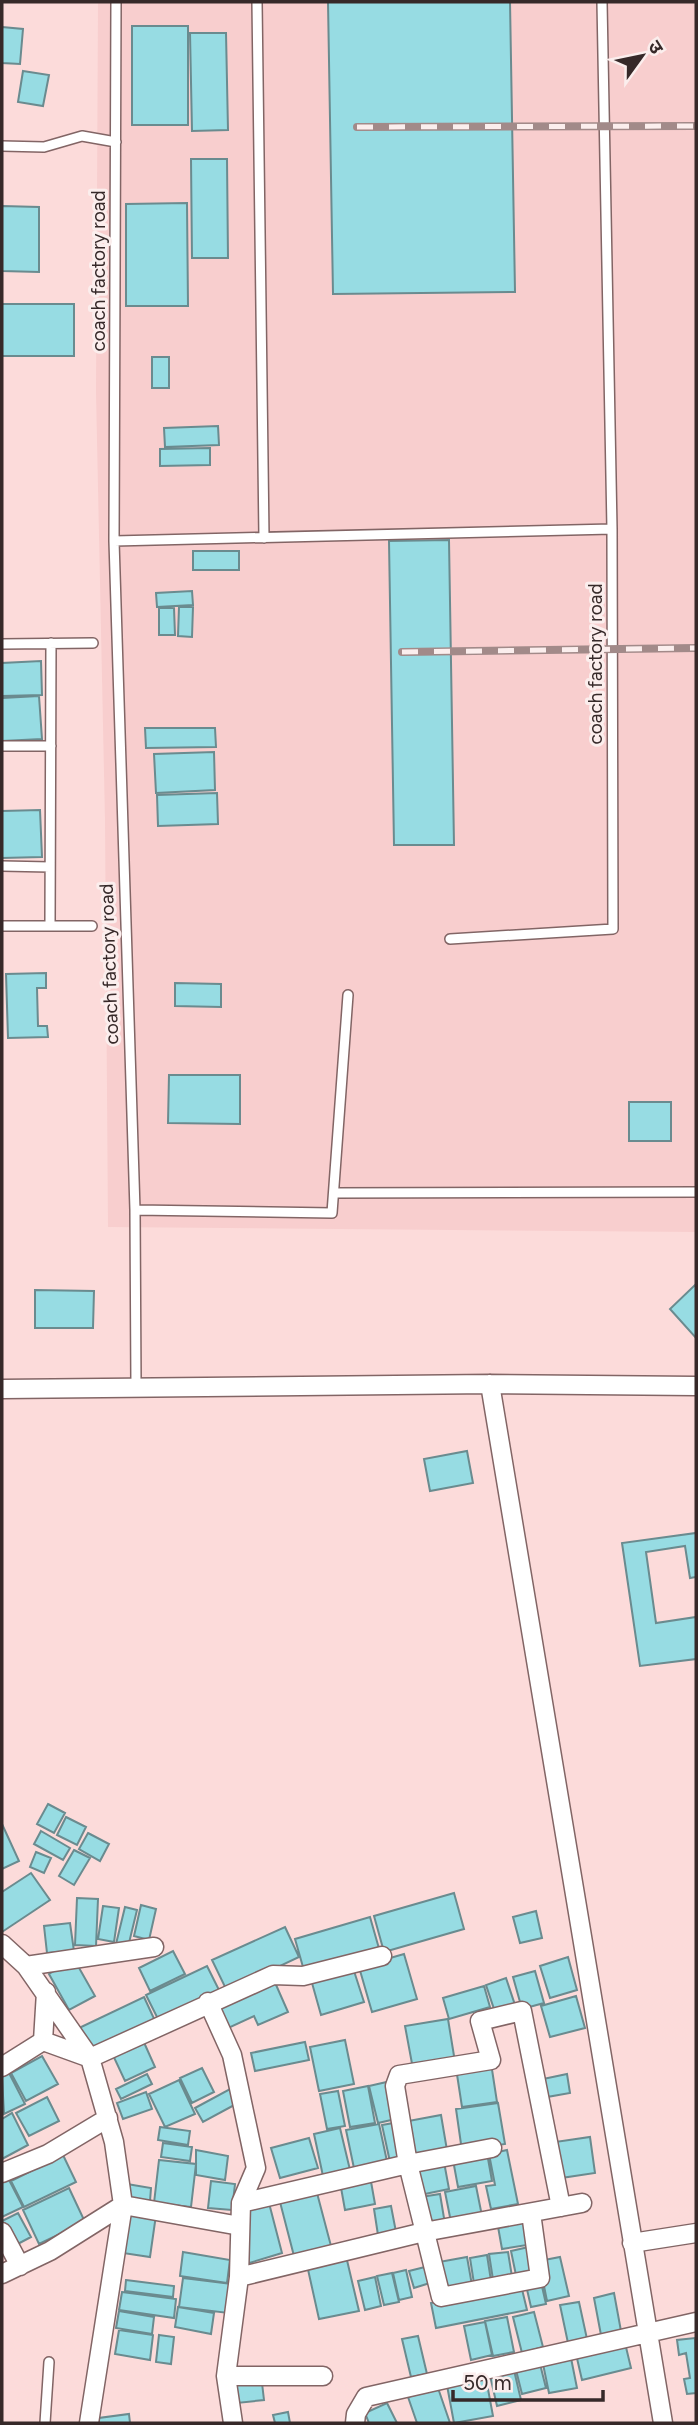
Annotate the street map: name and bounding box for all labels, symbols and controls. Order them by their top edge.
north arrow [607,21,677,91]
text: उ [643,36,669,59]
street label: coach factory road [87,190,110,352]
street label: coach factory road [584,583,607,745]
street label: coach factory road [95,883,123,1045]
scale bar [453,2358,604,2402]
text: 50 m [463,2370,512,2395]

